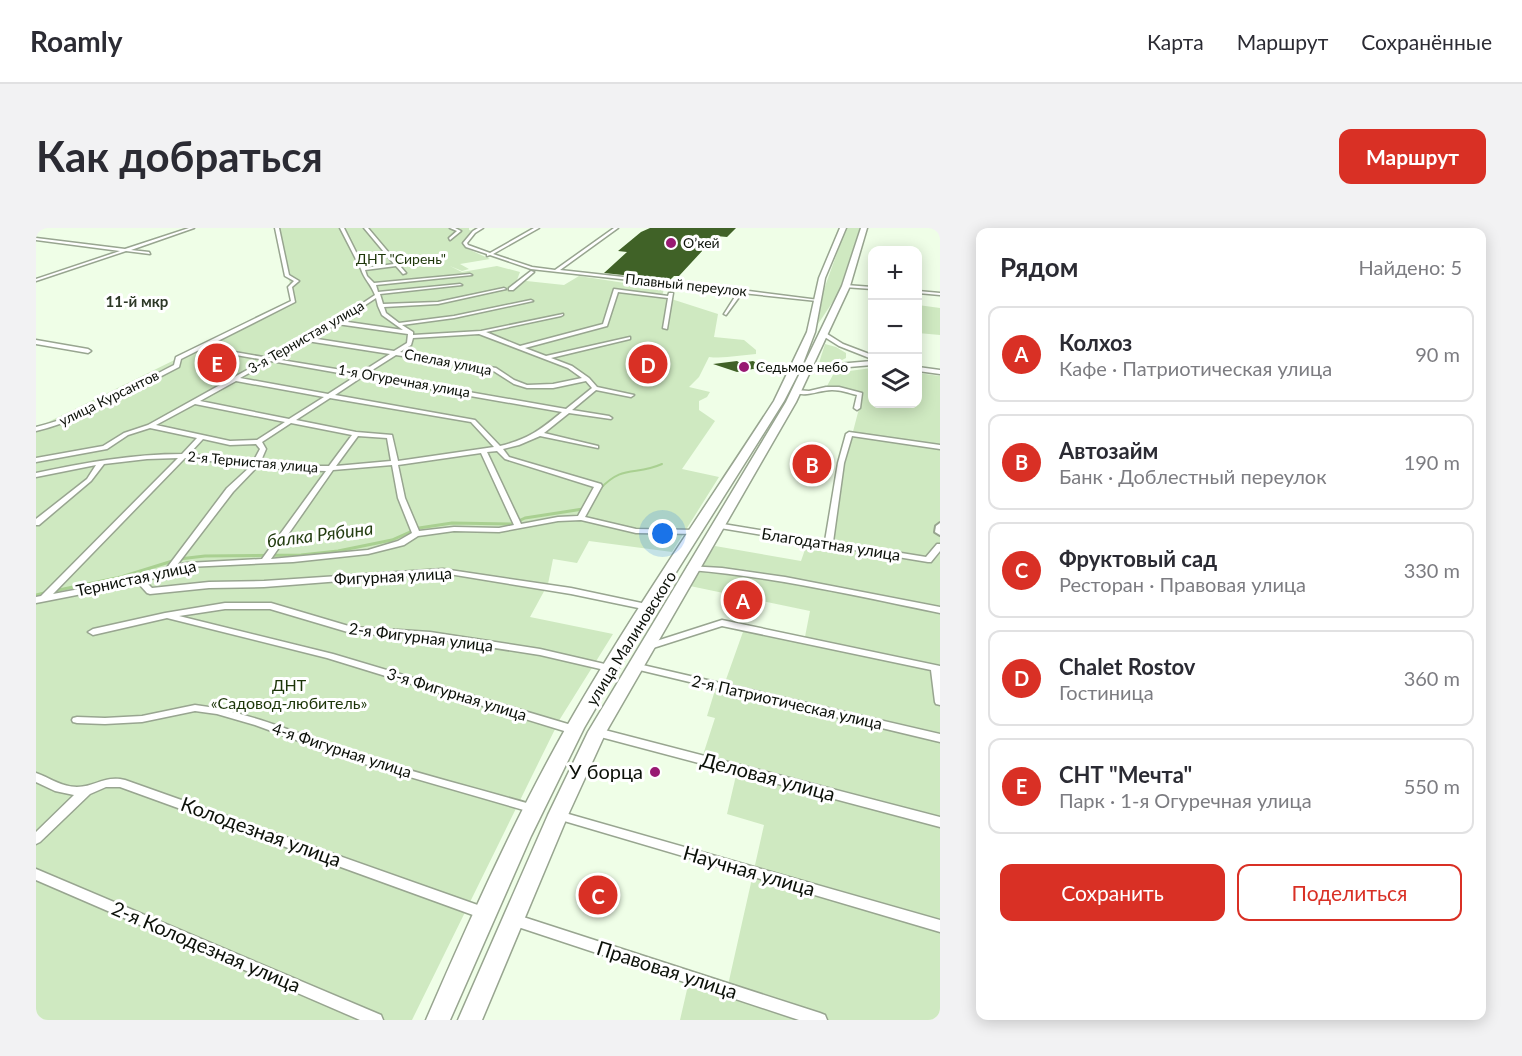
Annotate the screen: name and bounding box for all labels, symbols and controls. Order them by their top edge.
text: Roamly [30,24,123,58]
text: Карта [1147,29,1204,54]
text: Маршрут [1237,29,1328,54]
text: Сохранённые [1361,29,1492,54]
button: Маршрут [1339,129,1486,184]
text: Как добраться [36,131,323,181]
place label: О’кей [683,234,720,251]
marker: О’кей [664,236,678,250]
map controls [868,246,922,408]
button: + [868,246,922,300]
park label: ДНТ "Сирень" [356,250,446,267]
text: Рядом [1000,251,1078,283]
text: Найдено: 5 [1359,255,1462,279]
street label: Плавный переулок [624,270,748,299]
district label: 11-й мкр [106,292,168,310]
street label: 3-я Тернистая улица [245,296,367,377]
button: − [868,300,922,354]
text: Колхоз [1059,329,1132,356]
pin: E [198,340,237,386]
pin: D [628,342,668,386]
text: A [1015,342,1028,366]
text: 90 m [1415,342,1460,366]
street label: Спелая улица [403,345,493,378]
button: layers [868,354,922,408]
text: Кафе · Патриотическая улица [1059,356,1332,380]
place label: Седьмое небо [756,358,848,375]
marker: Седьмое небо [737,360,751,374]
street label: 1-я Огуречная улица [337,361,472,401]
street label: улица Курсантов [56,366,161,429]
text: Автозайм [1059,437,1158,464]
pin: B [792,442,832,486]
street label: 2-я Тернистая улица [187,447,319,476]
text: B [1015,450,1028,474]
text: 190 m [1404,450,1460,474]
text: Банк · Доблестный переулок [1059,464,1327,488]
water label: балка Рябина [265,517,374,551]
your location [648,519,677,548]
street label: Благодатная улица [760,523,902,564]
text: Фруктовый сад [1059,545,1217,572]
street label: Тернистая улица [74,555,198,600]
text: C [1015,558,1028,582]
text: 330 m [1404,558,1460,582]
street label: Фигурная улица [334,563,452,588]
street label: улица Малиновского [581,567,680,708]
text: Ресторан · Правовая улица [1059,572,1306,596]
pin: A [724,578,762,622]
street label: 2-я Фигурная улица [348,618,494,655]
text: Chalet Rostov [1059,653,1195,680]
street label: 3-я Фигурная улица [385,663,529,724]
text: D [1014,666,1029,690]
text: 360 m [1404,666,1460,690]
street label: 2-я Патриотическая улица [690,670,884,733]
park label: ДНТ «Садовод-любитель» [211,675,367,712]
text: Гостиница [1059,680,1154,704]
street label: 4-я Фигурная улица [270,718,414,781]
street label: Деловая улица [698,747,838,806]
place label: У борца [569,759,643,783]
text: СНТ "Мечта" [1059,761,1192,788]
marker: У борца [648,765,662,779]
text: E [1016,774,1027,798]
text: 550 m [1404,774,1460,798]
text: Парк · 1-я Огуречная улица [1059,788,1312,812]
street label: Колодезная улица [178,791,345,871]
street label: Научная улица [681,840,818,900]
button: Сохранить [1000,864,1225,921]
button: Поделиться [1237,864,1462,921]
pin: C [578,872,618,918]
street label: 2-я Колодезная улица [108,895,304,997]
street label: Правовая улица [594,935,741,1003]

